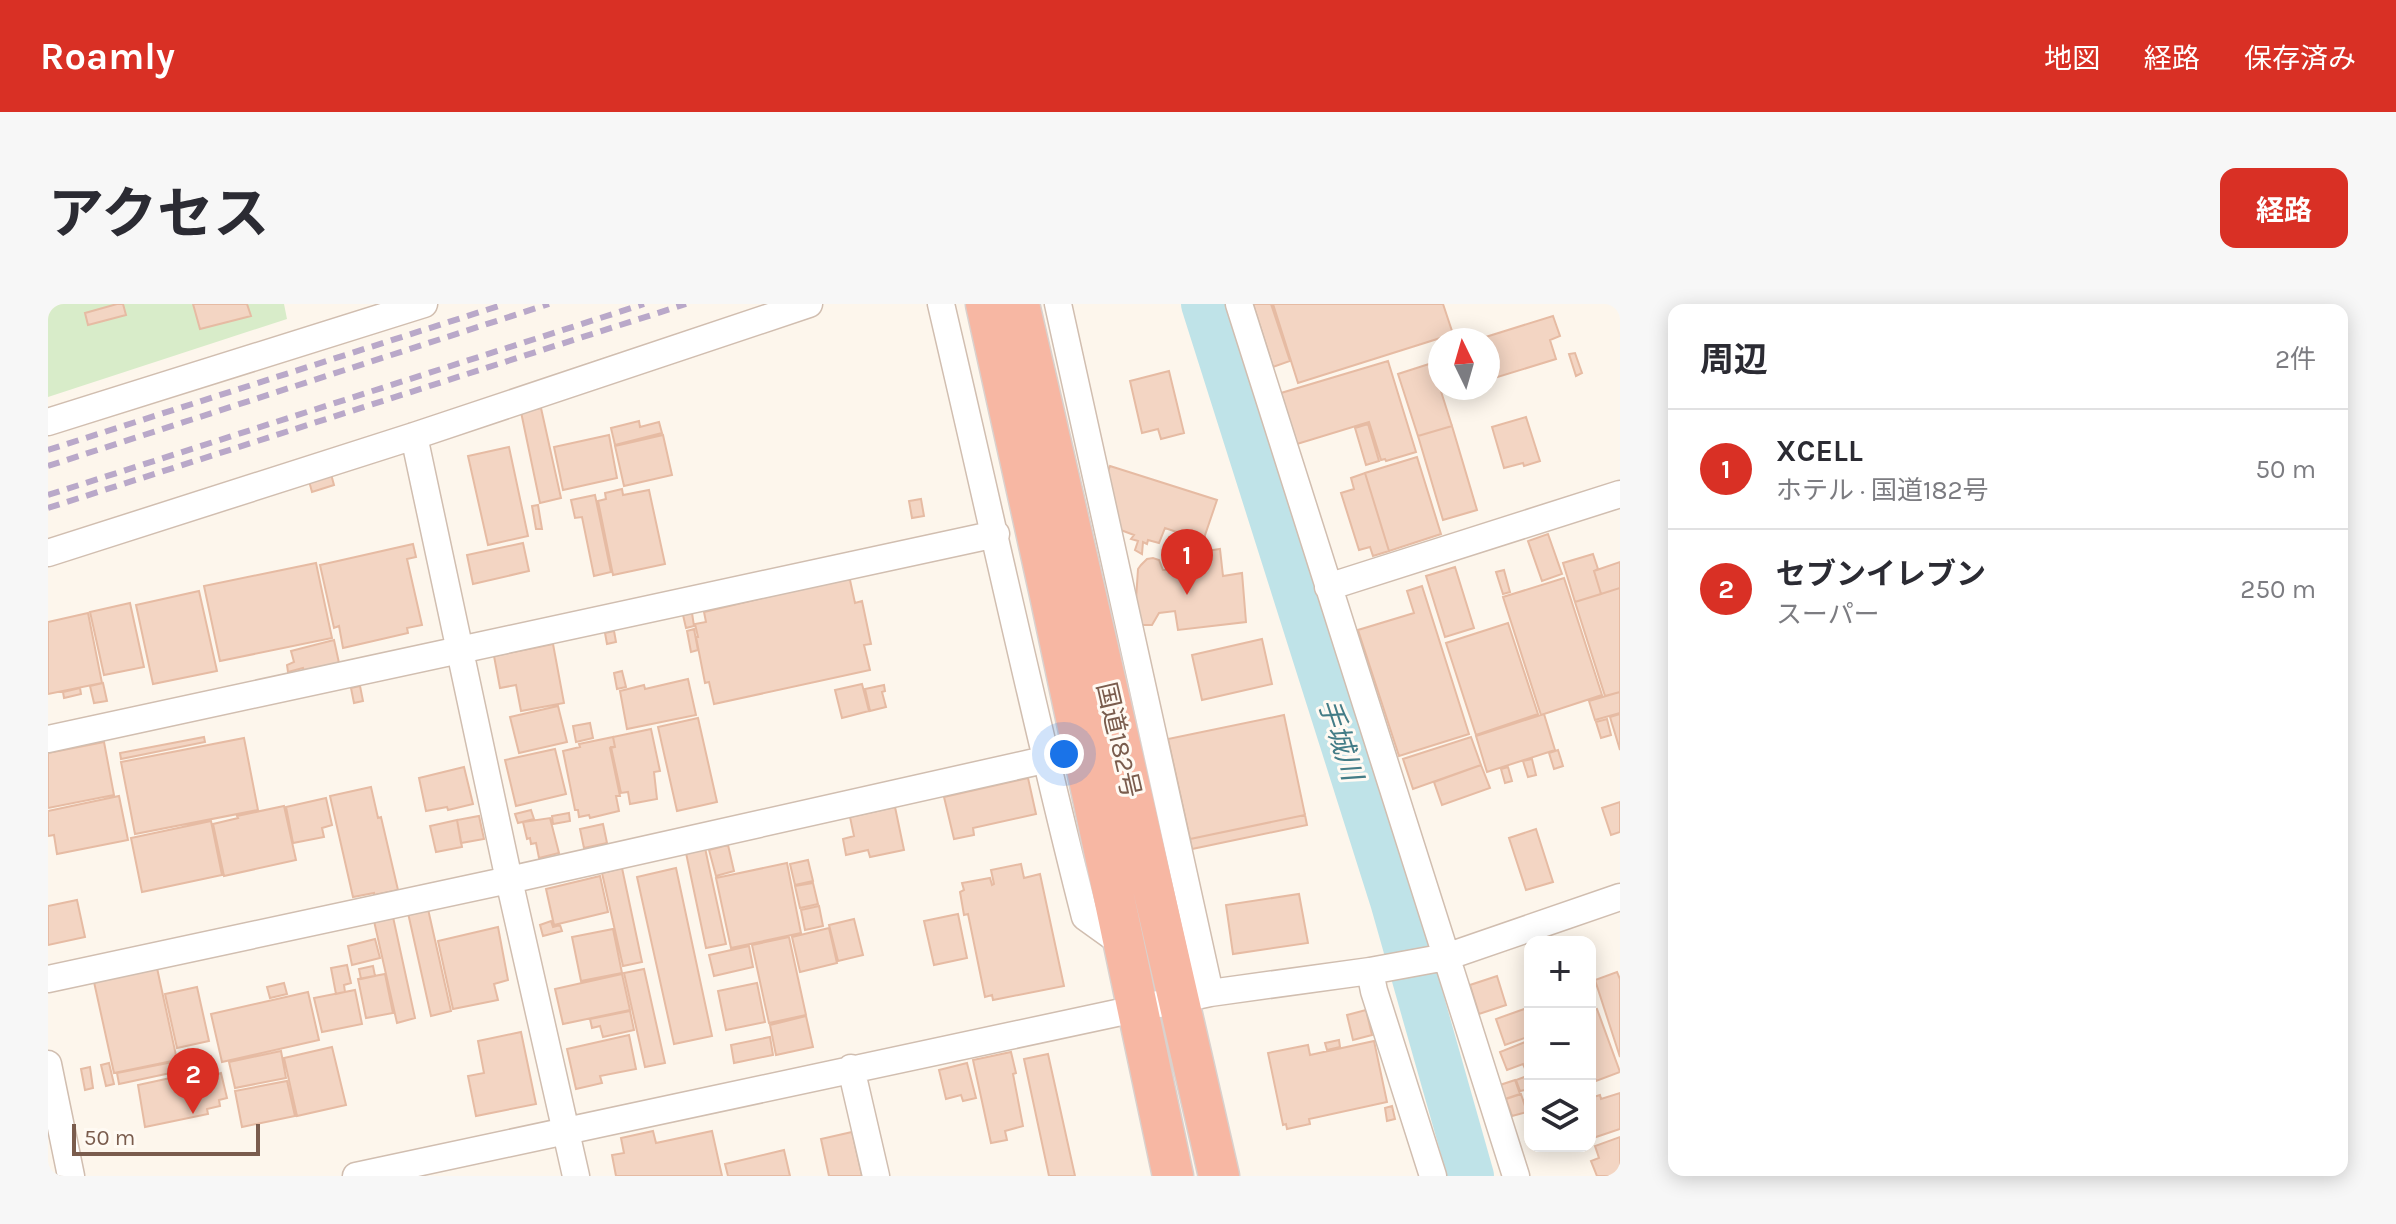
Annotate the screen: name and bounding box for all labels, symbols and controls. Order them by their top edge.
text: Roamly [40,34,175,79]
text: 地図 [2044,42,2100,75]
text: 経路 [2144,42,2200,75]
text: 保存済み [2244,42,2356,75]
button: 経路 [2220,168,2348,248]
text: アクセス [48,182,269,247]
north arrow [1428,328,1500,400]
text: 周辺 [1700,340,1768,380]
text: 2件 [2275,344,2316,375]
text: XCELL [1776,433,1863,469]
text: 1 [1721,454,1731,485]
text: 50 m [2255,454,2316,485]
text: ホテル · 国道182号 [1776,475,1989,506]
pin: 1 [1161,529,1213,595]
text: セブンイレブン [1776,556,1986,592]
text: 2 [1718,574,1734,605]
text: 250 m [2240,574,2316,605]
text: スーパー [1776,599,1880,630]
street label: 国道182号 [1090,679,1147,801]
water label: 手城川 [1312,694,1370,787]
your location [1044,734,1084,774]
map controls [1524,936,1596,1152]
button: + [1524,936,1596,1008]
button: − [1524,1008,1596,1080]
pin: 2 [167,1048,219,1114]
button: layers [1524,1080,1596,1152]
scale bar [72,1120,260,1156]
text: 50 m [84,1125,135,1151]

